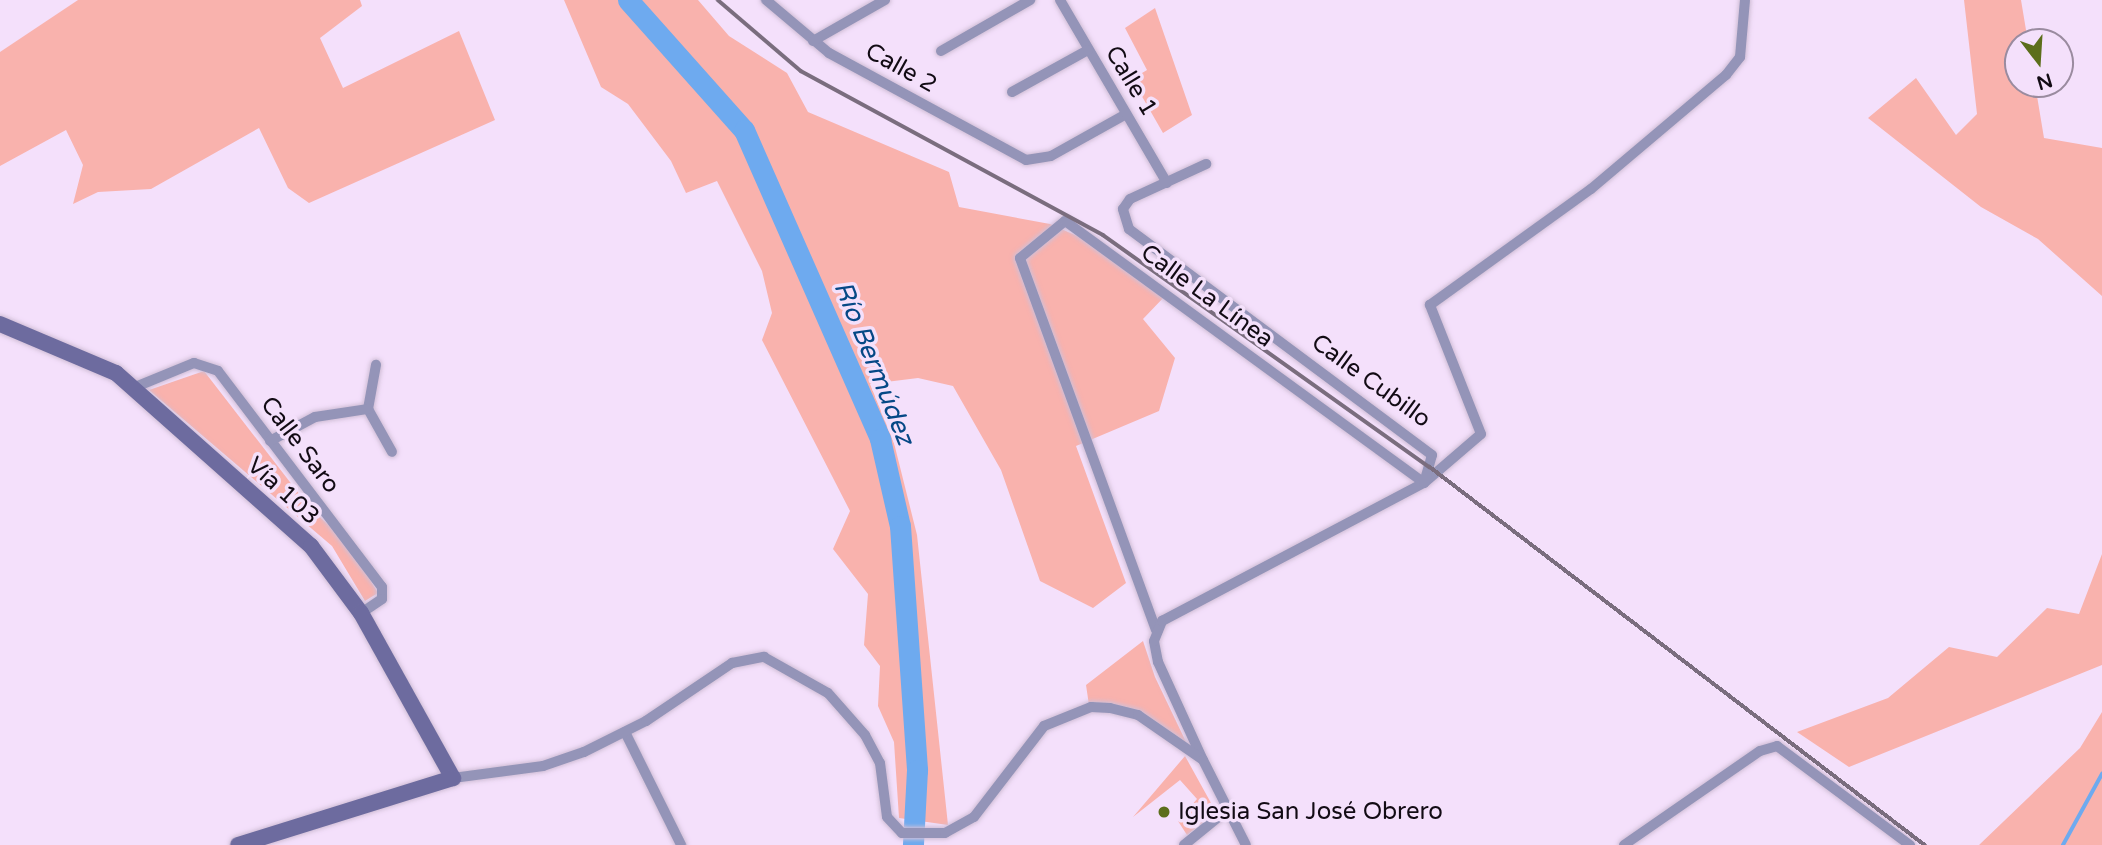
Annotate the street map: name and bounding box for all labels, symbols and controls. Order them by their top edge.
north arrow [2004,28,2074,98]
street label: Calle 2 [860,37,942,99]
street label: Calle 1 [1099,41,1163,121]
text: N [2034,68,2055,94]
street label: Calle La Línea [1135,238,1279,354]
water label: Río Bermúdez [827,277,921,449]
street label: Calle Cubillo [1306,328,1436,434]
street label: Calle Saro [254,391,346,499]
street label: Vía 103 [241,451,325,531]
place label: Iglesia San José Obrero [1178,798,1443,826]
marker: Iglesia San José Obrero [1156,804,1172,820]

